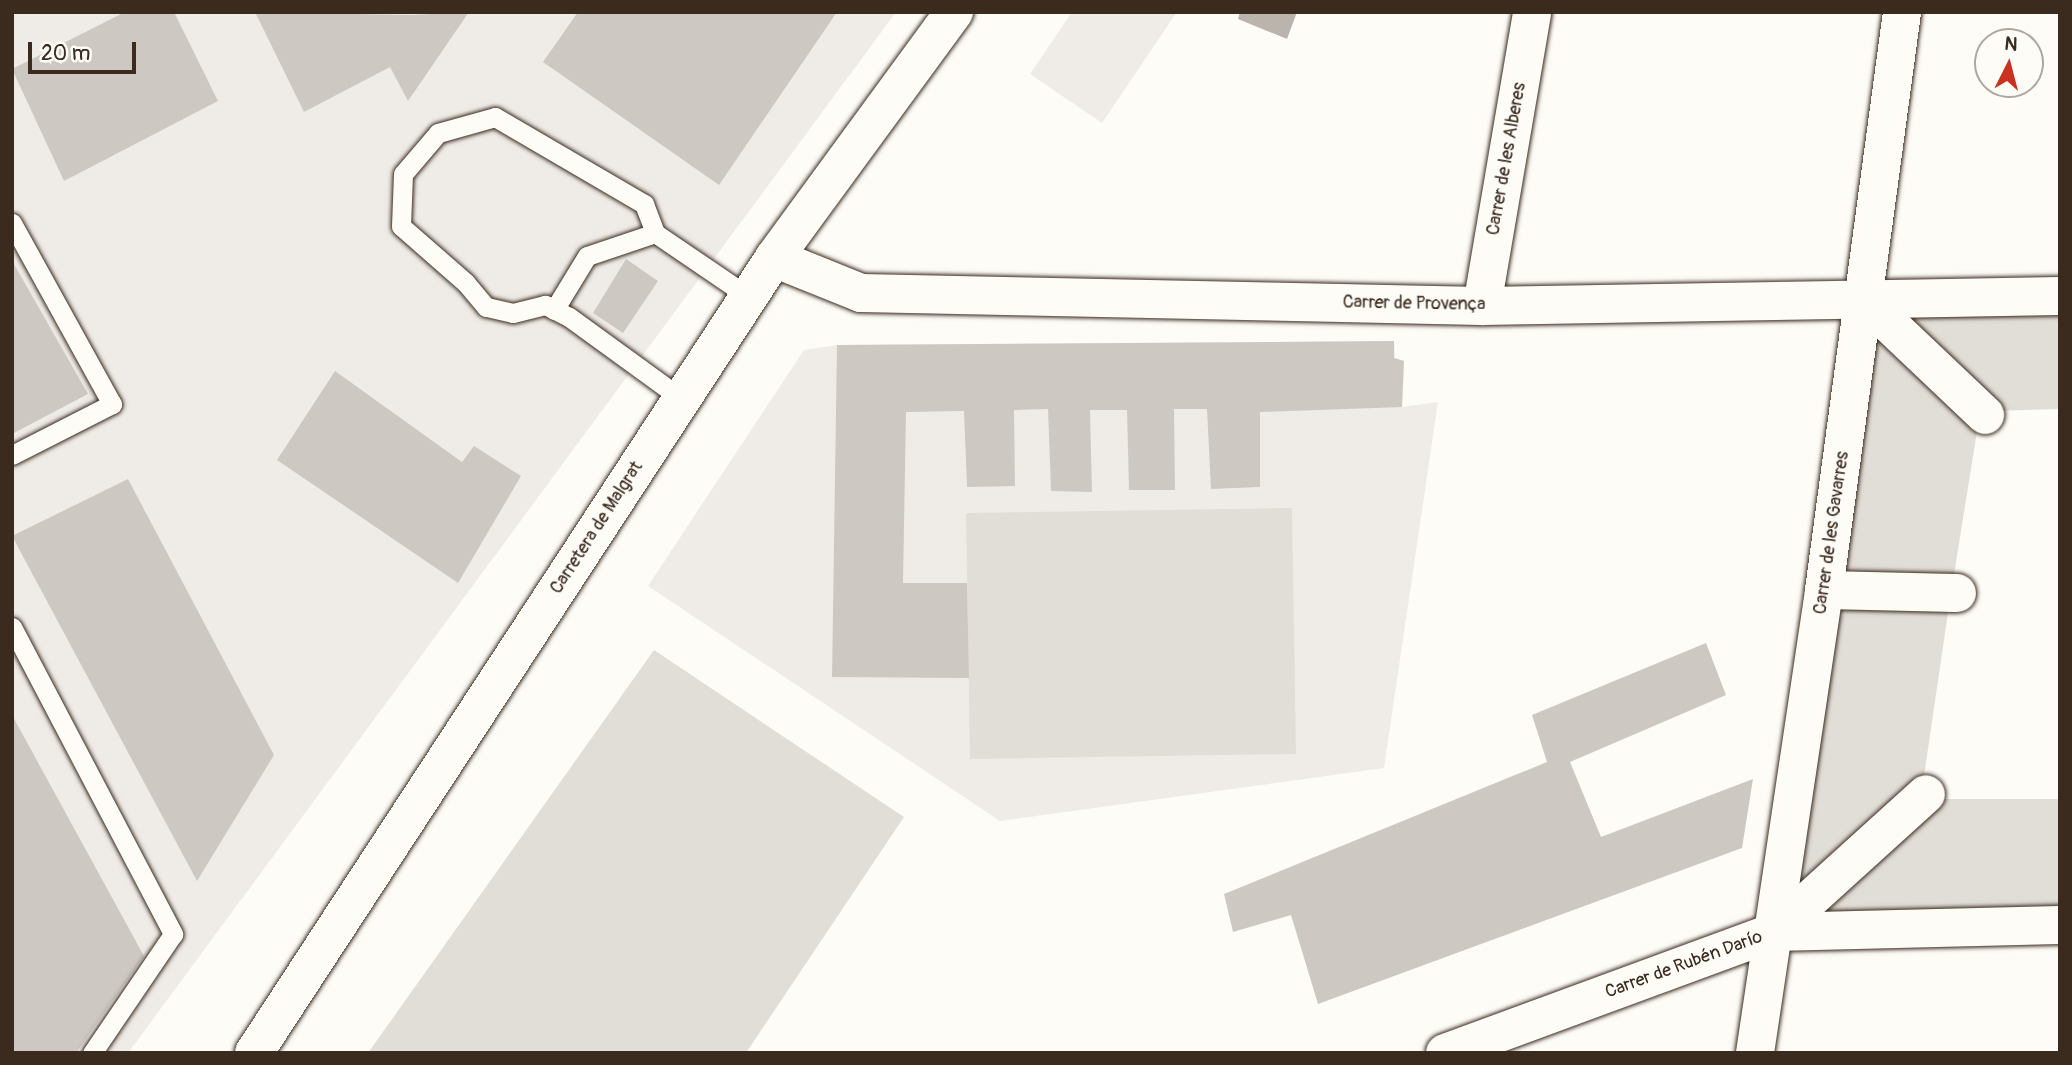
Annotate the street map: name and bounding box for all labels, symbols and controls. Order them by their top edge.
scale bar [32,28,140,72]
north arrow [1974,28,2044,98]
text: N [2003,31,2019,57]
text: 20 m [41,40,90,67]
street label: Carrer de les Alberes [1483,81,1531,237]
street label: Carrer de Provença [1342,292,1486,316]
street label: Carrer de les Gavarres [1810,450,1854,616]
street label: Carretera de Malgrat [546,458,648,598]
street label: Carrer de Rubén Darío [1602,927,1766,1003]

